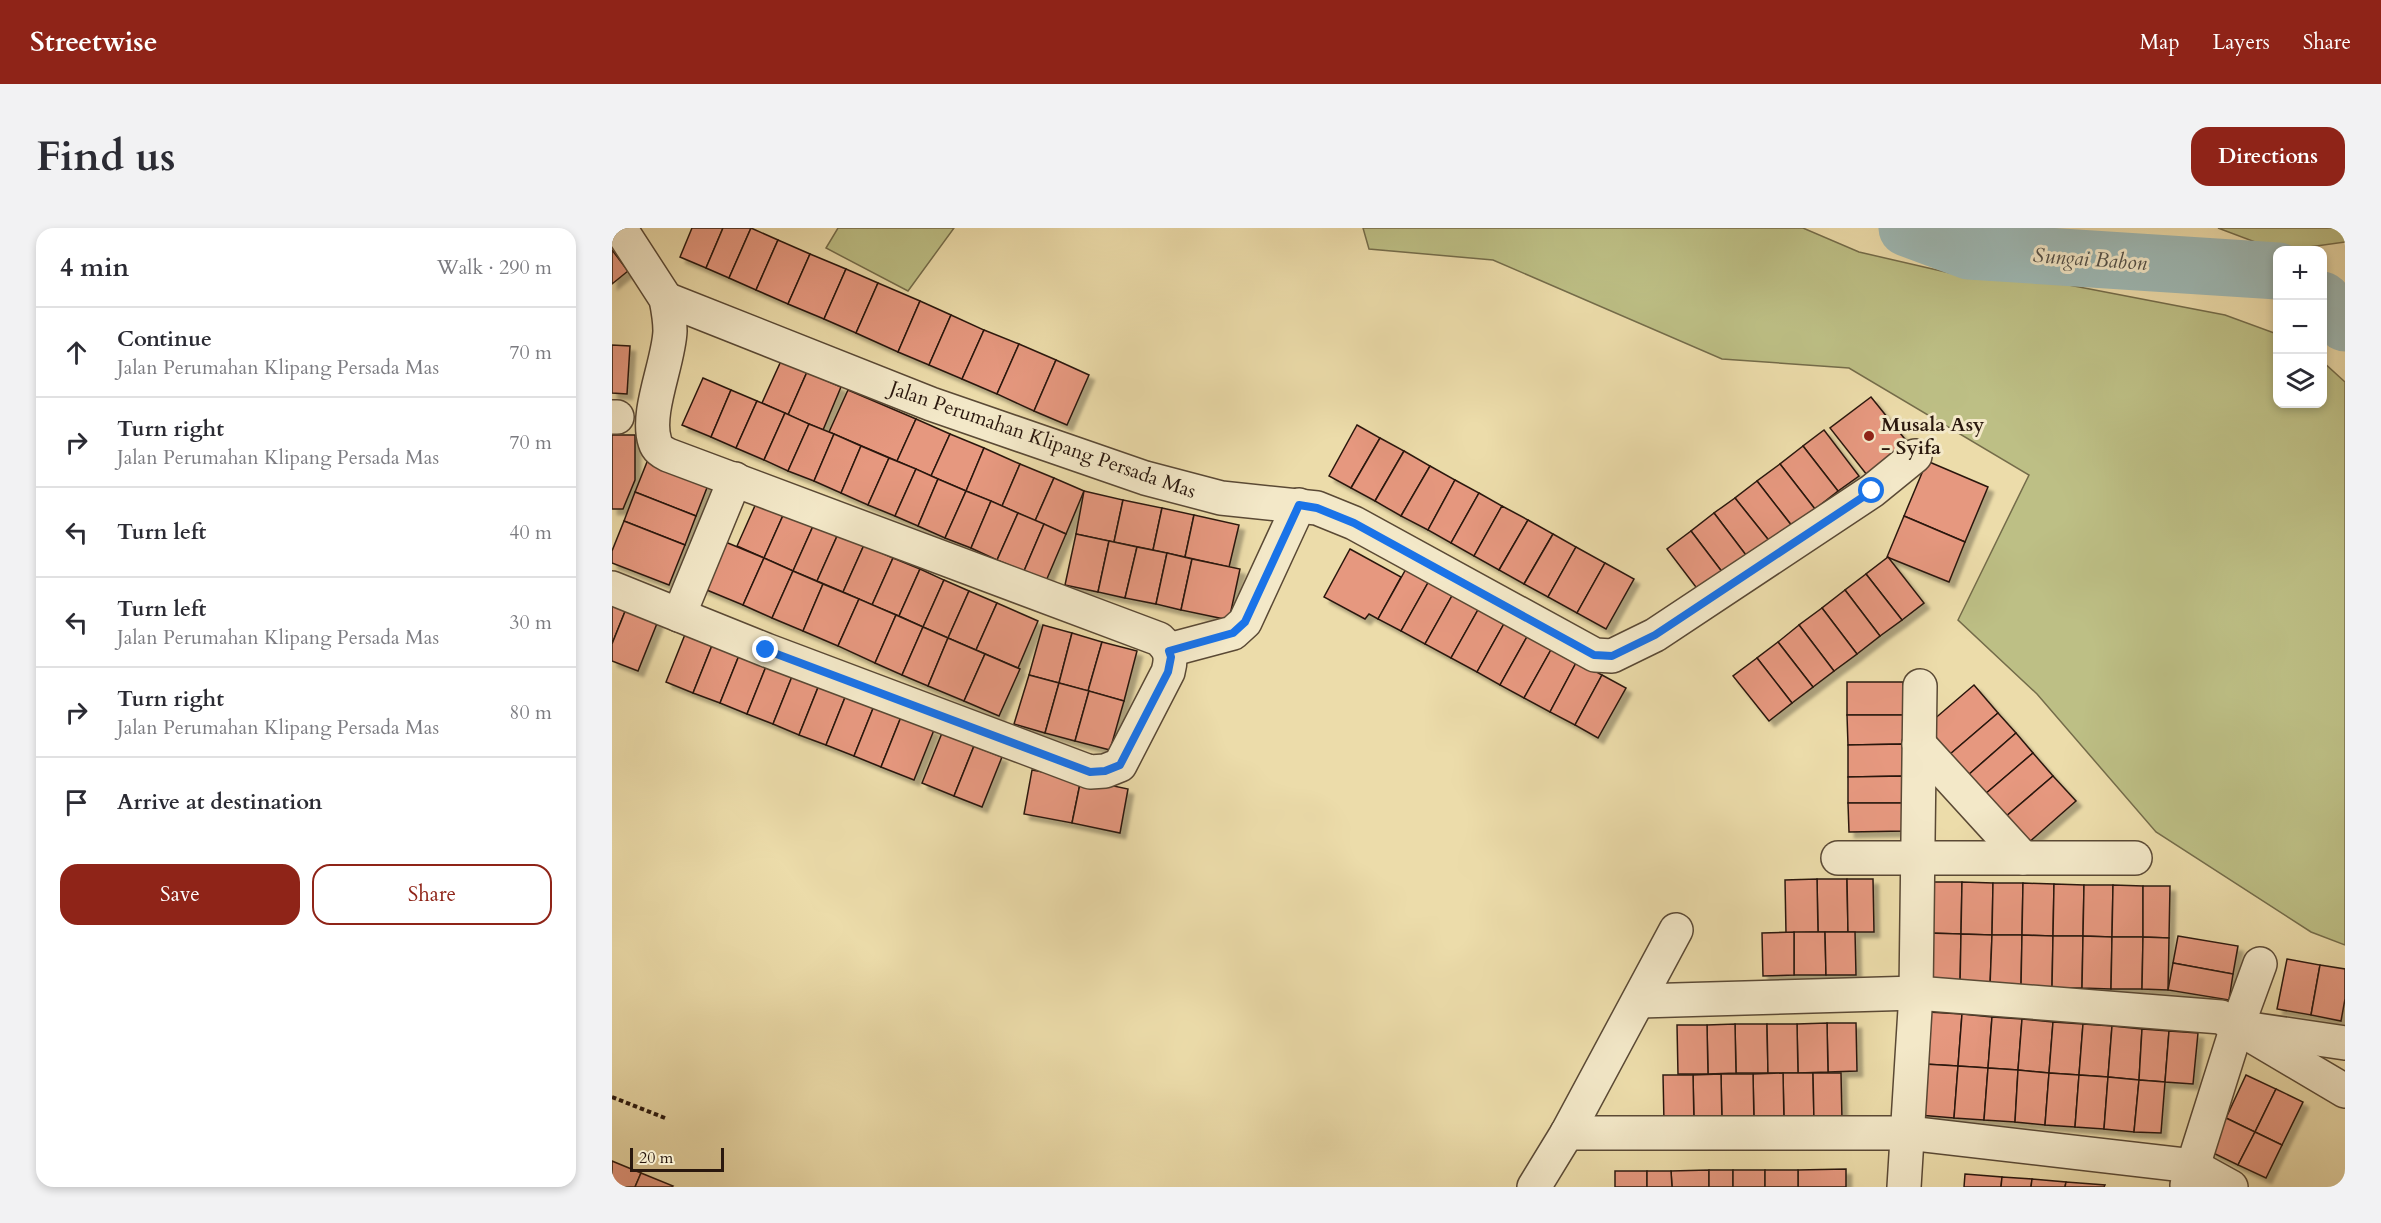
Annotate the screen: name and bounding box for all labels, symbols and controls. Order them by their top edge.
text: Streetwise [30,23,158,61]
text: Map [2140,28,2180,57]
text: Layers [2213,28,2270,57]
text: Share [2303,28,2351,57]
button: Directions [2191,127,2345,186]
text: Find us [36,128,176,185]
water label: Sungai Babon [2032,241,2149,278]
map controls [2273,246,2327,408]
button: + [2273,246,2327,300]
text: 4 min [60,250,129,285]
text: Walk · 290 m [437,254,552,281]
button: − [2273,300,2327,354]
text: Continue [117,324,212,354]
icon: ahead [60,336,93,369]
text: 70 m [509,339,552,366]
text: Jalan Perumahan Klipang Persada Mas [117,354,439,381]
button: layers [2273,354,2327,408]
street label: Jalan Perumahan Klipang Persada Mas [883,373,1200,505]
place label: Musala Asy - Syifa [1881,411,1985,461]
text: Turn right [117,414,224,444]
icon: right [60,426,93,459]
text: 70 m [509,429,552,456]
marker: Musala Asy - Syifa [1862,429,1876,443]
text: Jalan Perumahan Klipang Persada Mas [117,444,439,471]
route start [1858,477,1884,503]
icon: left [60,516,93,549]
text: Turn left [117,517,206,547]
text: 40 m [509,519,552,546]
text: Turn left [117,594,206,624]
icon: left [60,606,93,639]
text: 30 m [509,609,552,636]
text: Jalan Perumahan Klipang Persada Mas [117,624,439,651]
route end [752,636,778,662]
text: Turn right [117,684,224,714]
icon: right [60,696,93,729]
text: 80 m [509,699,552,726]
text: Jalan Perumahan Klipang Persada Mas [117,714,439,741]
icon: arrive [60,786,93,819]
text: Arrive at destination [117,787,322,817]
button: Save [60,864,300,925]
button: Share [312,864,552,925]
scale bar [630,1145,724,1172]
text: 20 m [639,1147,673,1169]

